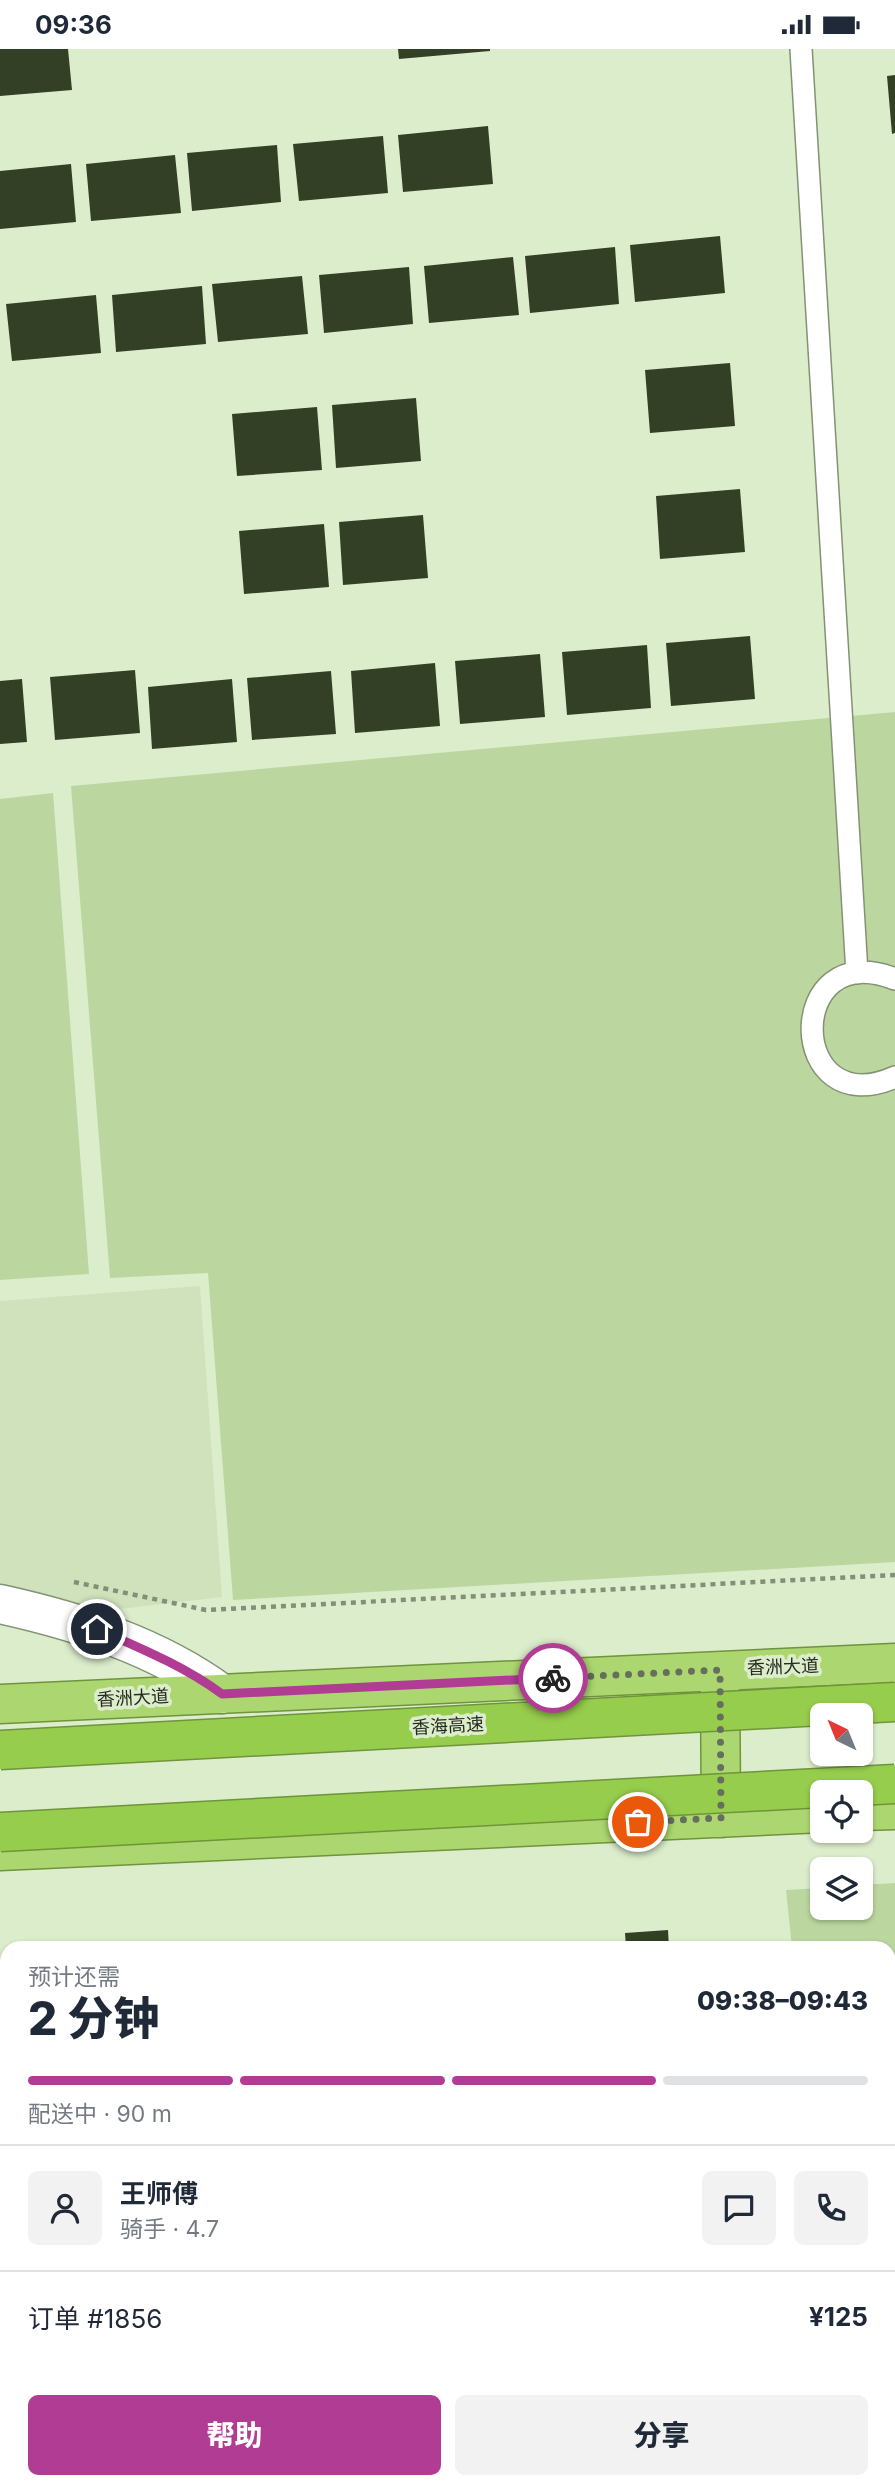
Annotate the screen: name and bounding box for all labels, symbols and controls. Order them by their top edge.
text: 09:36 [35,9,112,40]
pin [67,1599,127,1659]
icon: home [78,1610,116,1648]
courier [518,1643,588,1713]
street label: 香洲大道 [747,1655,819,1678]
icon: bike [534,1659,572,1697]
street label: 香洲大道 [96,1685,169,1710]
north arrow [810,1703,873,1766]
map controls [810,1703,873,1920]
street label: 香海高速 [411,1713,484,1738]
button: locate [810,1780,873,1843]
pin [608,1792,668,1852]
icon: bag [619,1803,657,1841]
button: layers [810,1857,873,1920]
text: 预计还需 [28,1963,120,1991]
text: 09:38–09:43 [697,1985,868,2016]
text: 2 分钟 [28,1990,159,2046]
text: 配送中 · 90 m [28,2100,172,2128]
button: person [28,2171,102,2245]
button: chat [702,2171,776,2245]
button: phone [794,2171,868,2245]
text: 王师傅 [120,2178,198,2209]
text: 骑手 · 4.7 [120,2215,219,2243]
text: ¥125 [809,2301,868,2332]
text: 订单 #1856 [28,2303,162,2334]
button: 帮助 [28,2395,441,2475]
button: 分享 [455,2395,868,2475]

